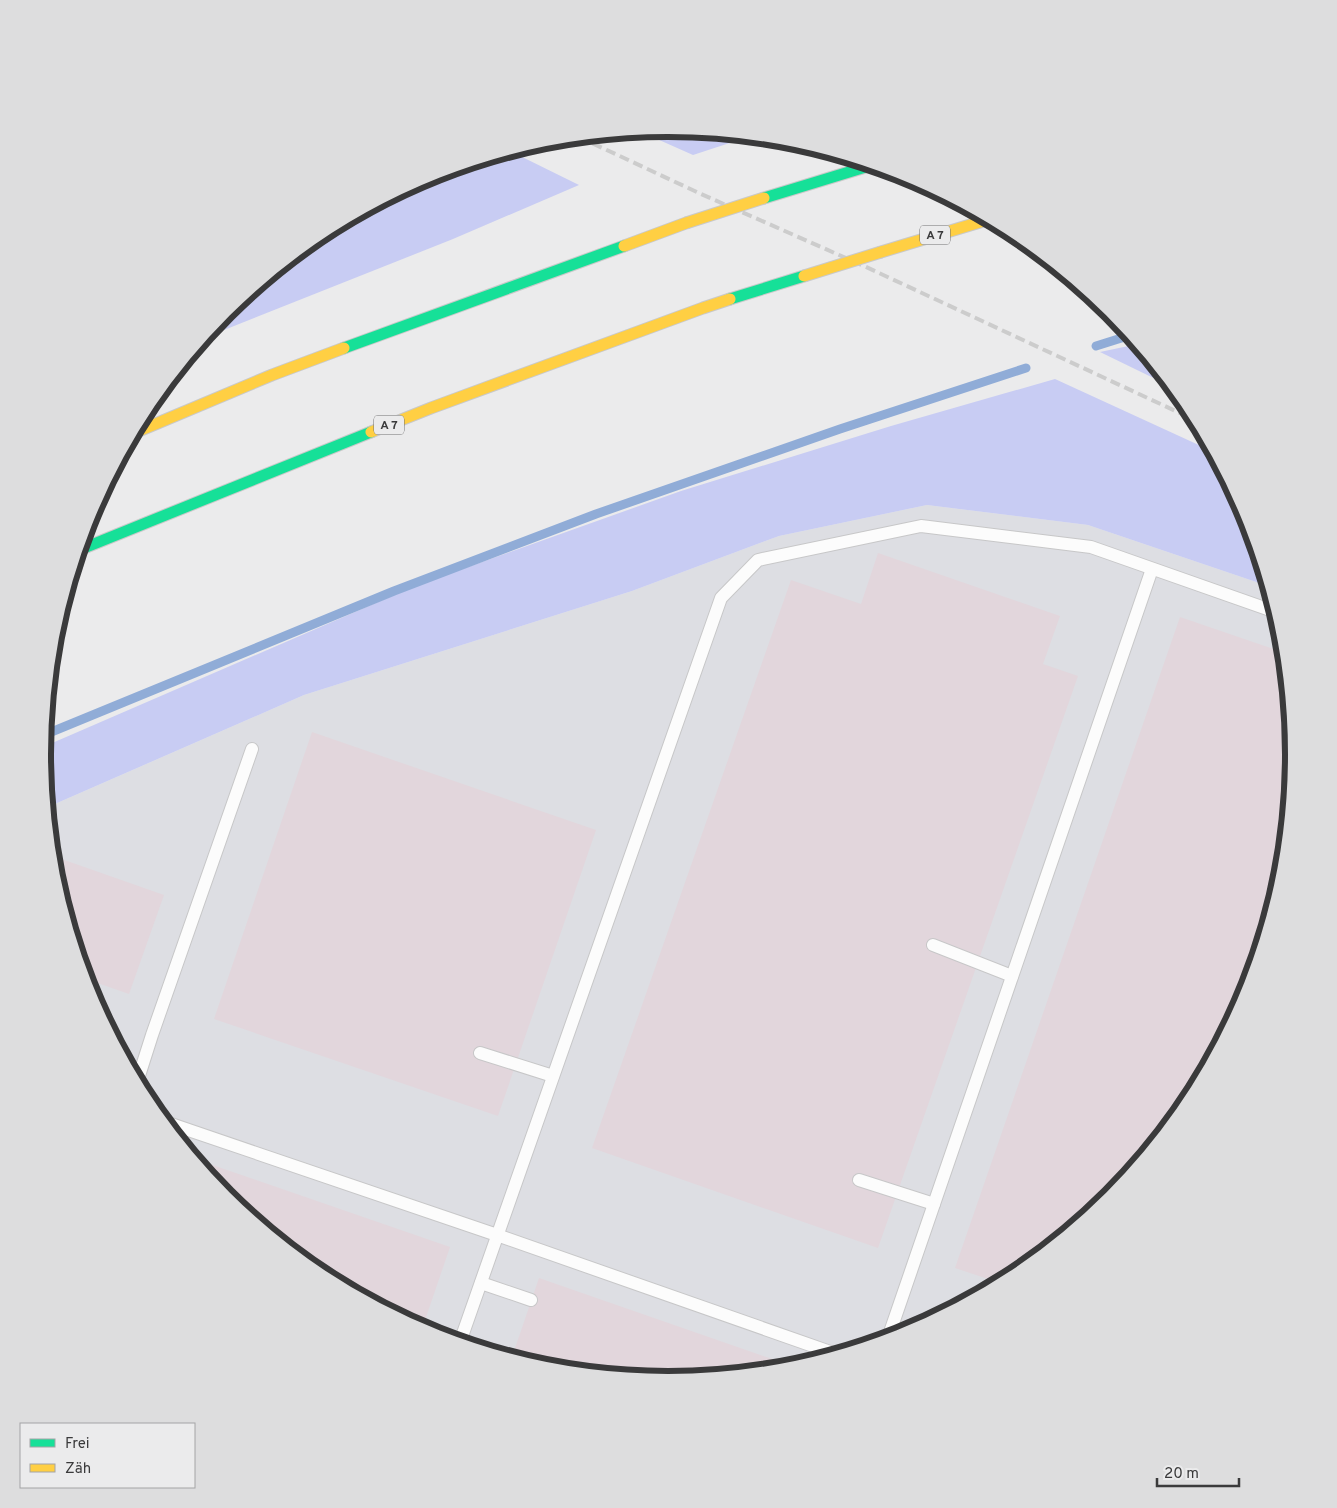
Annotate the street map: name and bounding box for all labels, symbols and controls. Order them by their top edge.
road number: A 7 [920,226,950,244]
road number: A 7 [374,416,404,434]
legend [20,1423,195,1488]
text: Frei [65,1435,90,1454]
scale bar [1157,1456,1240,1488]
text: Zäh [65,1460,91,1479]
text: 20 m [1164,1465,1199,1484]

